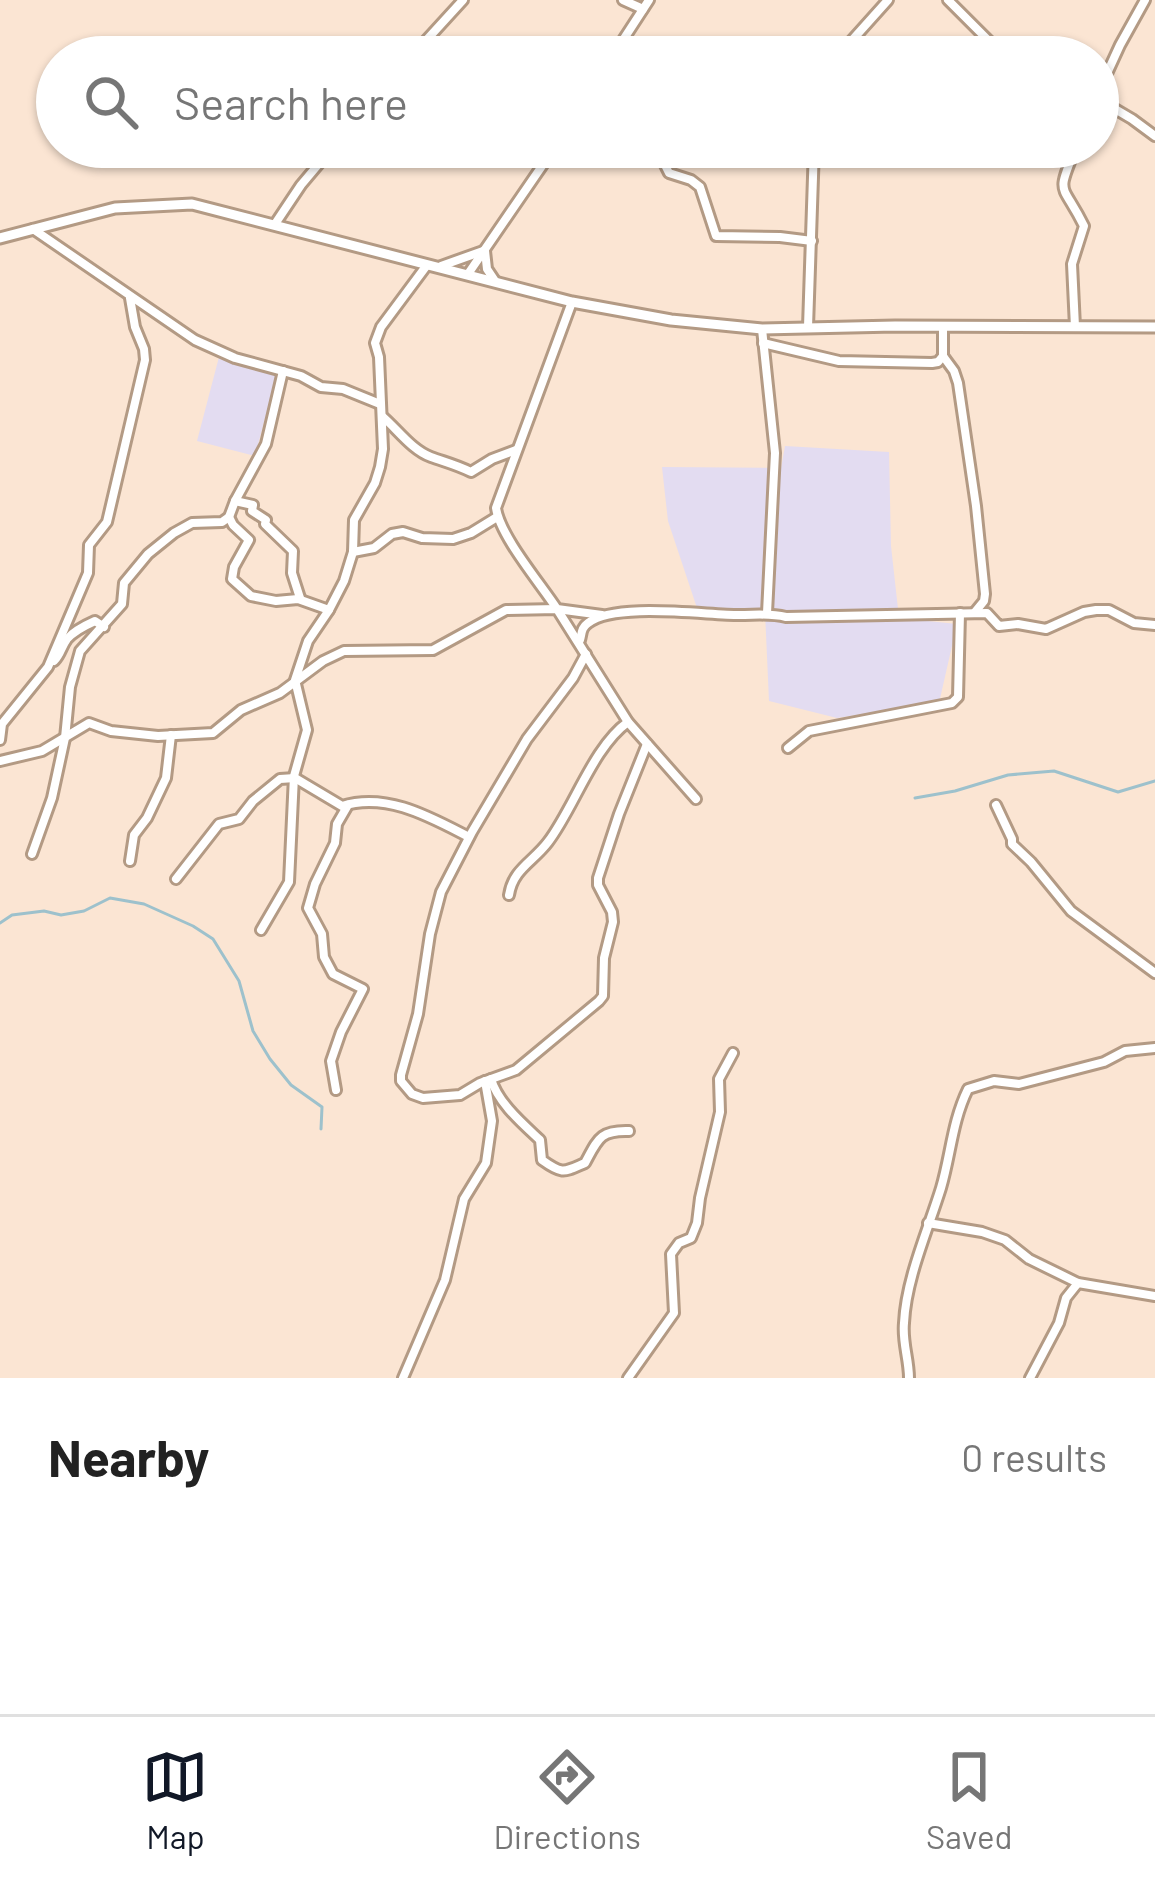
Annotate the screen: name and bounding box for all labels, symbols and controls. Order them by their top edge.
search box [36,36,1119,168]
icon: search [78,69,144,135]
text: Search here [174,75,408,129]
text: Nearby [48,1426,209,1487]
text: 0 results [961,1433,1107,1480]
tab: Map [142,1744,208,1856]
tab: Directions [493,1744,641,1856]
tab: Saved [926,1744,1013,1856]

